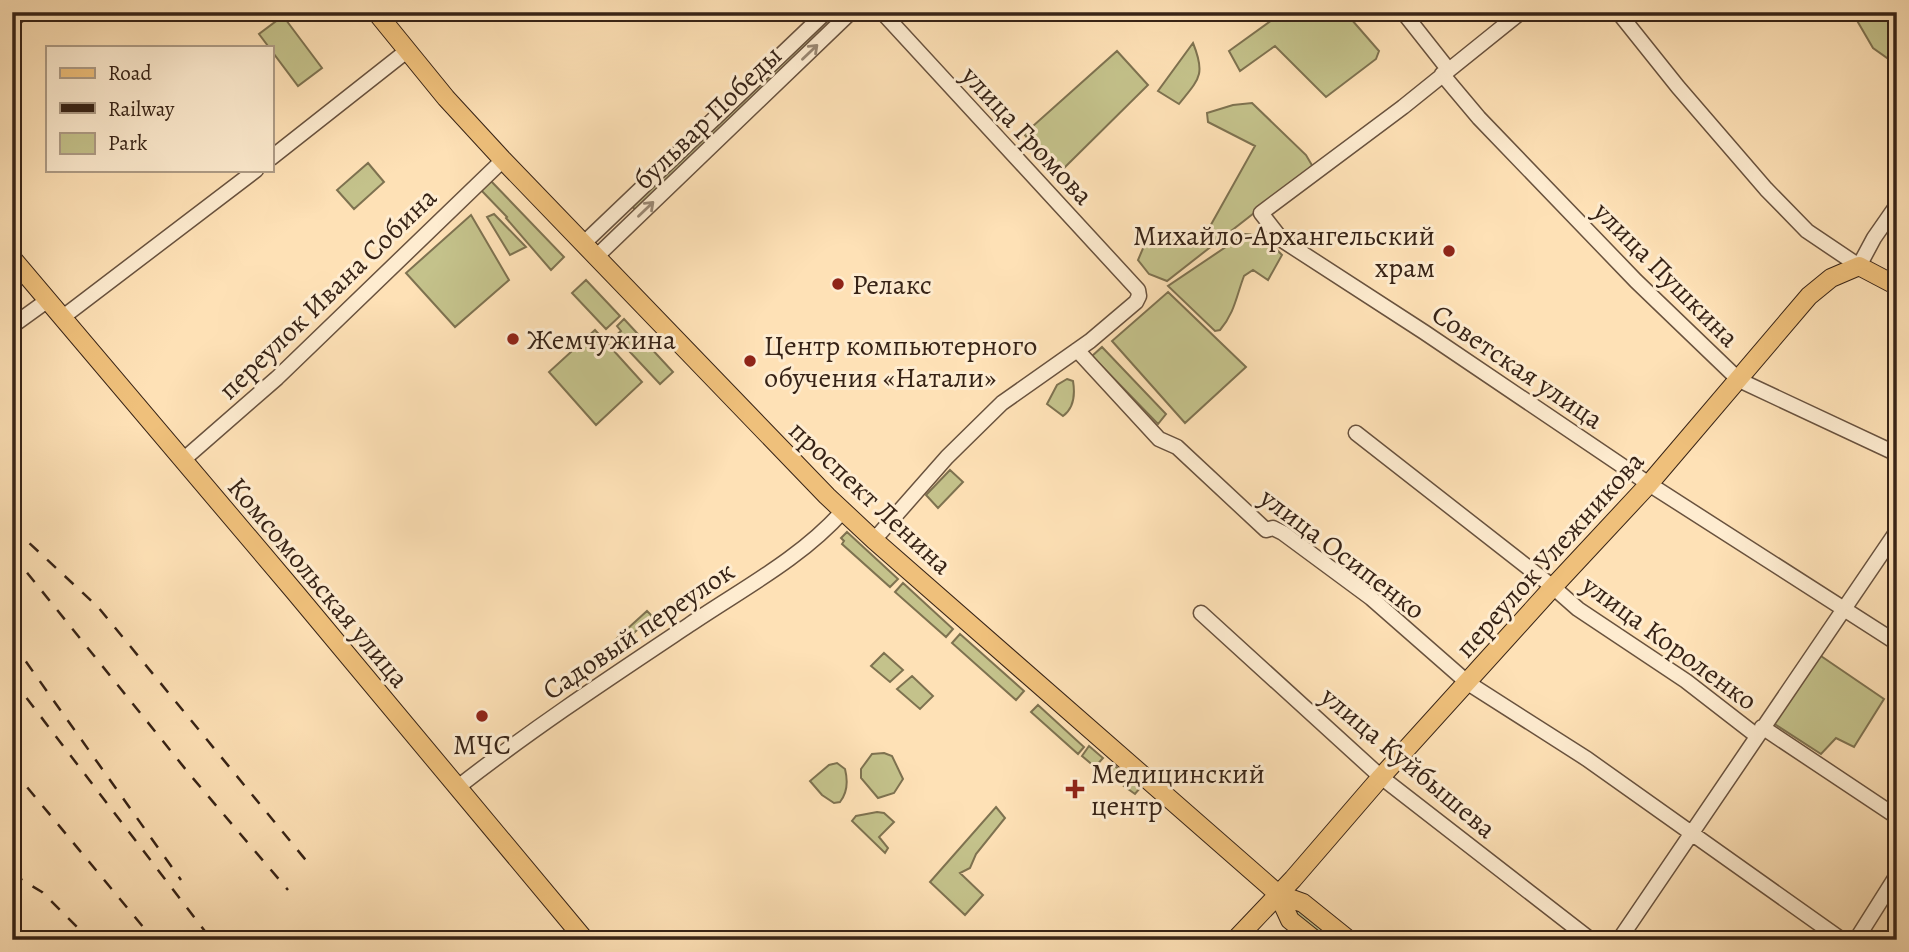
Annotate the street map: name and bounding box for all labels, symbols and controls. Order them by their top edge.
street label: бульвар Победы [625,37,790,198]
one-way arrow [801,43,818,60]
legend [46,46,273,172]
street label: улица Громова [952,57,1102,214]
text: Road [108,59,152,87]
text: Railway [108,95,175,123]
text: Park [108,129,148,157]
street label: переулок Ивана Собина [210,179,445,408]
street label: улица Пушкина [1584,193,1748,356]
one-way arrow [637,201,654,218]
place label: Михайло-Архангельский храм [1133,217,1435,287]
marker: Михайло-Архангельский храм [1441,243,1457,259]
place label: Релакс [852,266,932,304]
marker: Релакс [830,276,846,292]
street label: Советская улица [1424,295,1611,438]
place label: Жемчужина [527,321,676,359]
place label: Центр компьютерного обучения «Натали» [764,327,1037,397]
marker: Жемчужина [505,331,521,347]
marker: Центр компьютерного обучения «Натали» [742,353,758,369]
street label: проспект Ленина [780,412,960,583]
street label: переулок Улежникова [1447,443,1653,666]
street label: Комсомольская улица [219,469,418,696]
street label: улица Осипенко [1251,478,1433,629]
street label: Садовый переулок [535,553,742,709]
street label: улица Короленко [1573,566,1765,719]
street label: улица Куйбышева [1312,677,1504,848]
marker: МЧС [474,708,490,724]
place label: МЧС [453,726,511,764]
place label: Медицинский центр [1091,755,1265,825]
marker: Медицинский центр [1065,779,1085,799]

